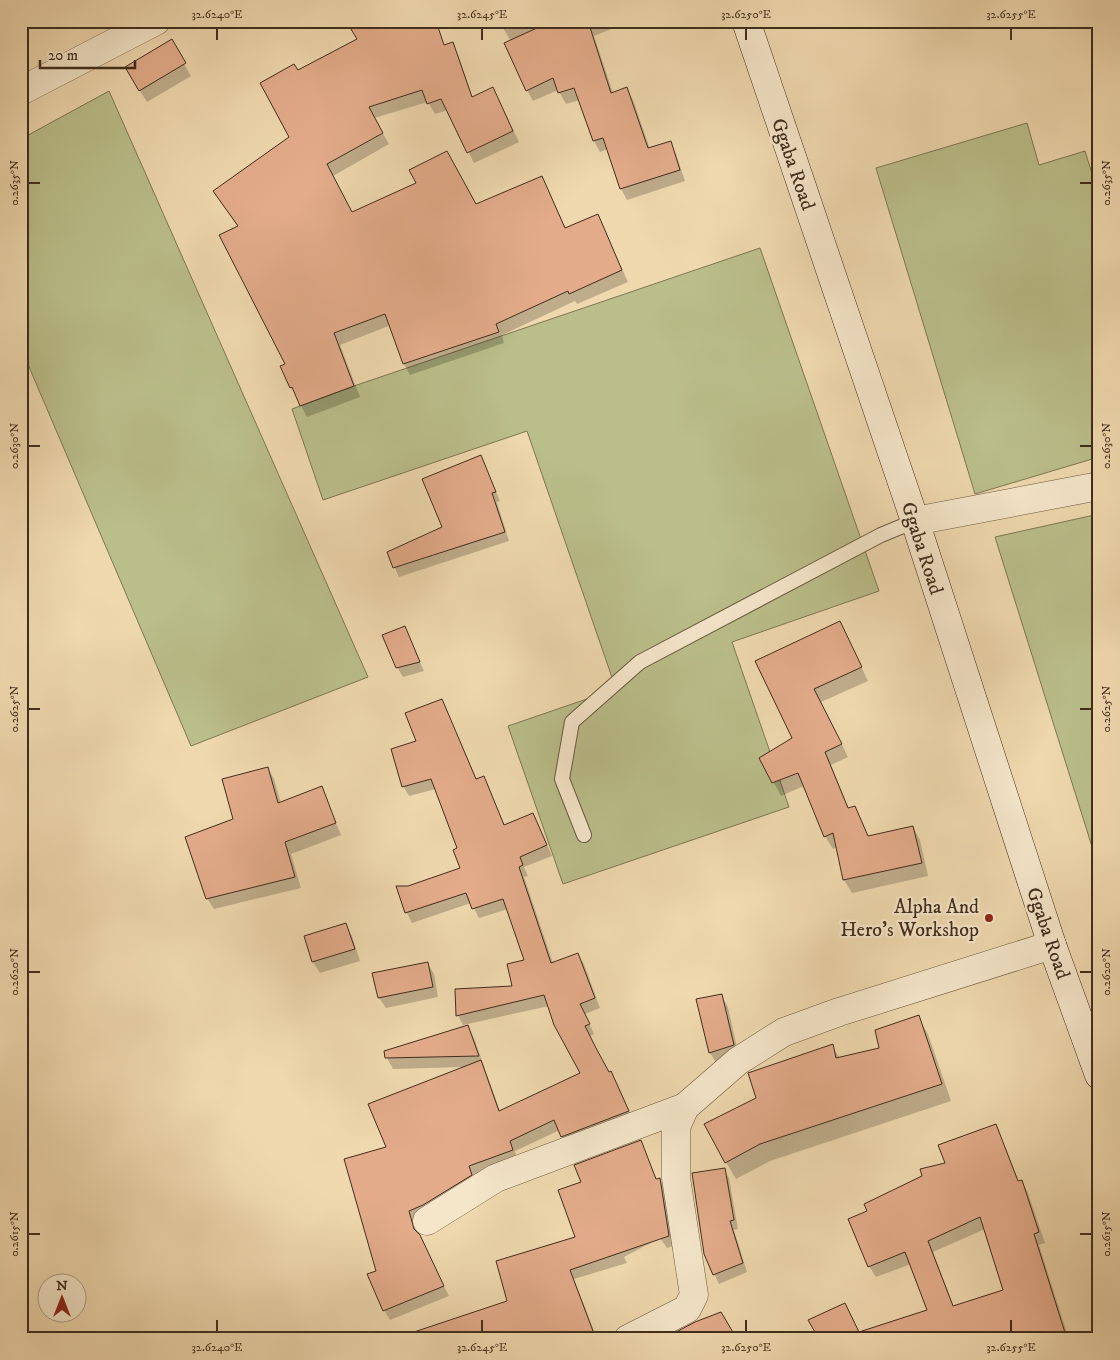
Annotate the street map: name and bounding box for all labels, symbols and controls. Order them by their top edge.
text: 32.6240°E [191,7,243,22]
text: 32.6245°E [457,7,508,22]
text: 32.6250°E [721,7,772,22]
text: 32.6255°E [986,7,1036,22]
scale bar [40,38,135,70]
text: 20 m [48,46,78,65]
street label: Ggaba Road [765,115,820,214]
text: 0.2635°N [7,160,22,206]
text: 0.2635°N [1099,160,1114,206]
text: 0.2630°N [7,423,22,469]
text: 0.2630°N [1099,423,1114,469]
street label: Ggaba Road [895,499,948,598]
text: 0.2625°N [7,685,22,732]
text: 0.2625°N [1099,685,1114,732]
street label: Ggaba Road [1020,884,1075,983]
place label: Alpha And Hero's Workshop [840,895,979,943]
marker: Alpha And Hero's Workshop [983,912,995,924]
text: 0.2620°N [7,948,22,996]
text: 0.2620°N [1099,948,1114,996]
text: 0.2615°N [7,1211,22,1257]
text: 0.2615°N [1099,1211,1114,1257]
north arrow [38,1272,88,1322]
text: N [56,1277,68,1295]
text: 32.6240°E [191,1340,243,1355]
text: 32.6245°E [457,1340,508,1355]
text: 32.6250°E [721,1340,772,1355]
text: 32.6255°E [986,1340,1036,1355]

